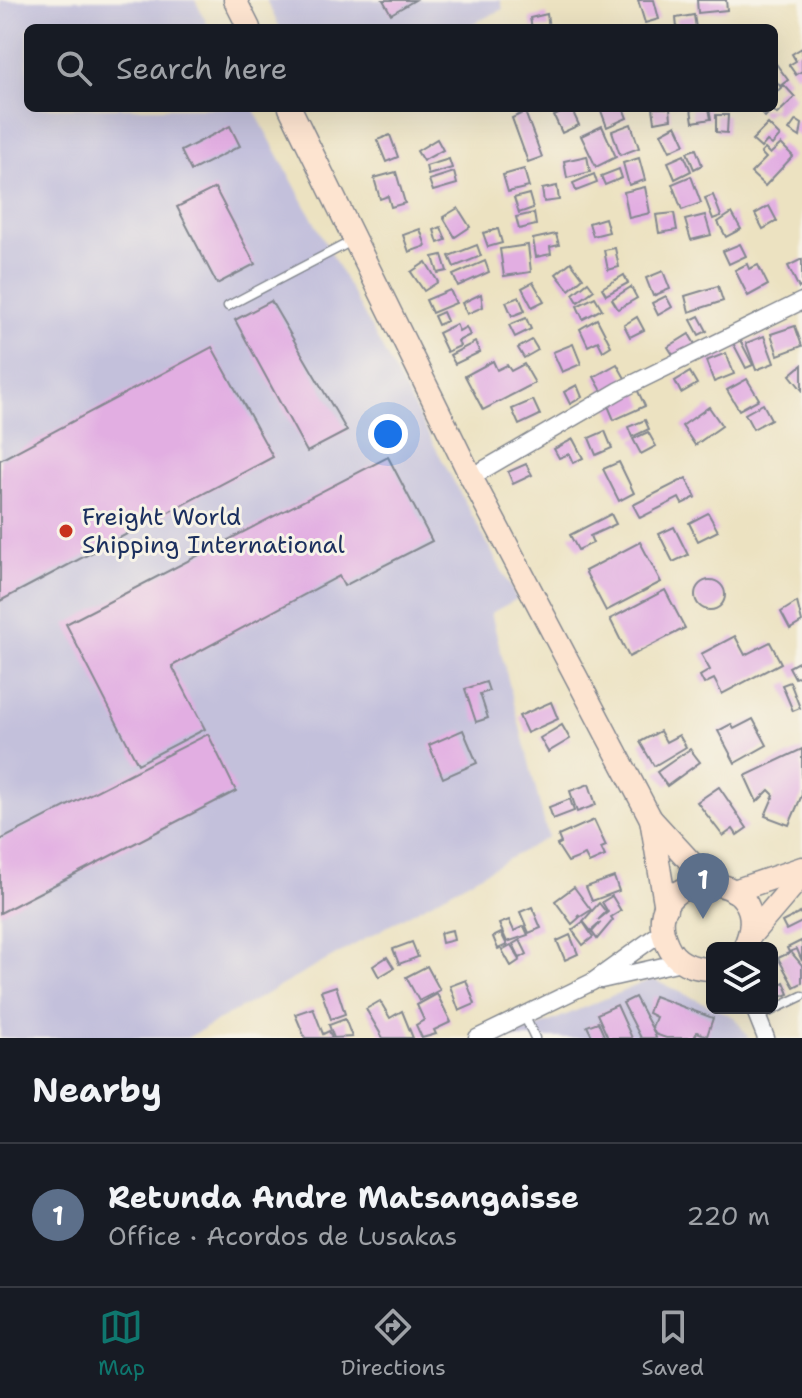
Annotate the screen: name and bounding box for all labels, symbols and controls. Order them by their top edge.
search box [24,24,778,112]
icon: search [52,46,96,90]
text: Search here [116,48,287,89]
your location [368,414,408,454]
place label: Freight World Shipping International [82,501,345,561]
marker: Freight World Shipping International [57,522,75,540]
pin: 1 [677,853,729,919]
map controls [706,942,778,1014]
button: layers [706,942,778,1014]
text: Nearby [32,1067,162,1113]
text: Retunda Andre Matsangaisse [108,1177,579,1218]
text: 1 [52,1198,64,1233]
text: 220 m [686,1198,770,1233]
text: Office · Acordos de Lusakas [108,1218,457,1253]
tab: Map [98,1305,145,1382]
tab: Directions [341,1305,446,1382]
tab: Saved [642,1305,704,1382]

